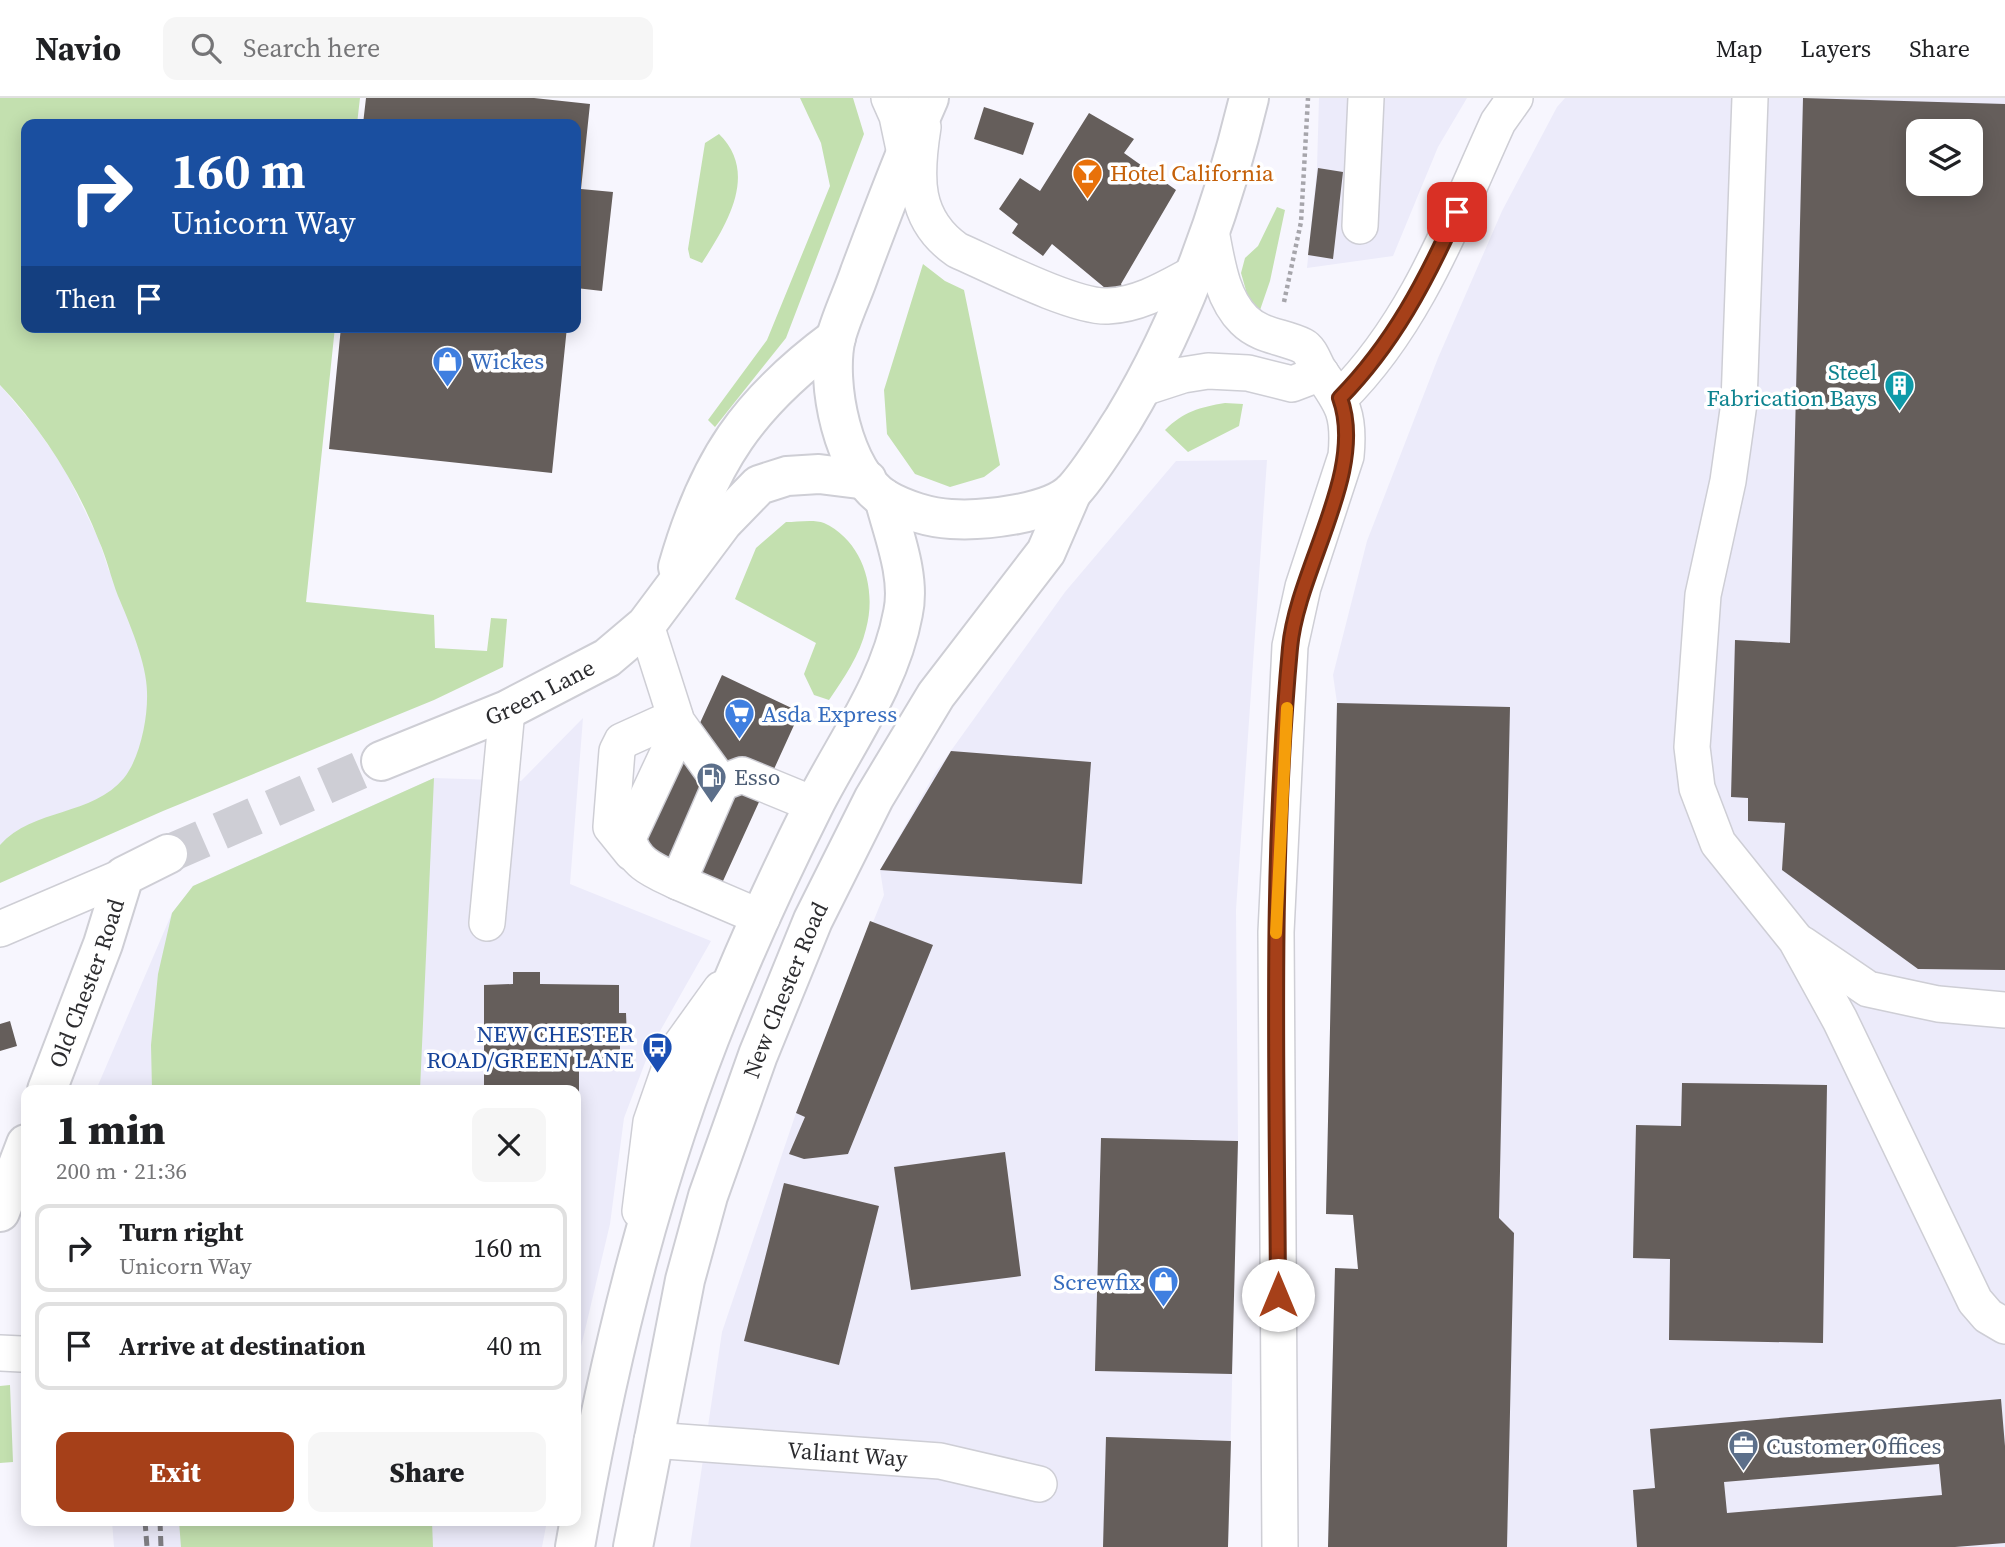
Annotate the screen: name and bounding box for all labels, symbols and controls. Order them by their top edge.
search box [163,17,653,80]
text: Navio [35,26,121,71]
icon: search [187,29,225,67]
text: Search here [243,30,380,66]
text: Map [1716,32,1763,65]
text: Layers [1801,32,1871,65]
text: Share [1909,32,1970,65]
map controls [1906,119,1983,196]
button: layers [1906,119,1983,196]
text: 160 m [171,137,306,204]
icon: right [56,147,147,238]
bar icon: Hotel California [1070,156,1104,200]
place label: Hotel California [1110,157,1274,189]
pin [1427,182,1487,242]
icon: arrive [1438,193,1476,231]
text: Unicorn Way [171,201,356,245]
icon: arrive [130,280,168,318]
text: Then [56,281,116,317]
shop icon: Wickes [431,344,465,388]
place label: Wickes [471,345,544,377]
place label: Steel Fabrication Bays [1706,356,1877,414]
building icon: Steel Fabrication Bays [1883,368,1917,412]
street label: Green Lane [480,651,600,733]
supermarket icon: Asda Express [722,697,756,741]
place label: Asda Express [762,698,897,730]
fuel station icon: Esso [694,760,728,804]
place label: Esso [734,761,780,793]
street label: Old Chester Road [41,895,132,1072]
street label: New Chester Road [735,896,836,1083]
place label: NEW CHESTER ROAD/GREEN LANE [426,1018,634,1076]
bus stop icon: NEW CHESTER ROAD/GREEN LANE [640,1030,674,1074]
text: 1 min [56,1100,166,1158]
button: close [472,1108,546,1182]
text: 200 m · 21:36 [56,1155,187,1187]
text: Turn right [119,1214,243,1250]
icon: right [60,1229,98,1267]
text: 160 m [474,1230,542,1266]
text: Unicorn Way [119,1250,252,1282]
position arrow [1241,1258,1315,1332]
shop icon: Screwfix [1147,1265,1181,1309]
place label: Screwfix [1053,1266,1141,1298]
icon: arrive [60,1327,98,1365]
text: Arrive at destination [119,1328,366,1364]
text: 40 m [487,1328,542,1364]
office icon: Customer Offices [1726,1429,1760,1473]
place label: Customer Offices [1766,1430,1941,1462]
button: Exit [56,1432,294,1512]
button: Share [308,1432,546,1512]
street label: Valiant Way [786,1434,909,1475]

